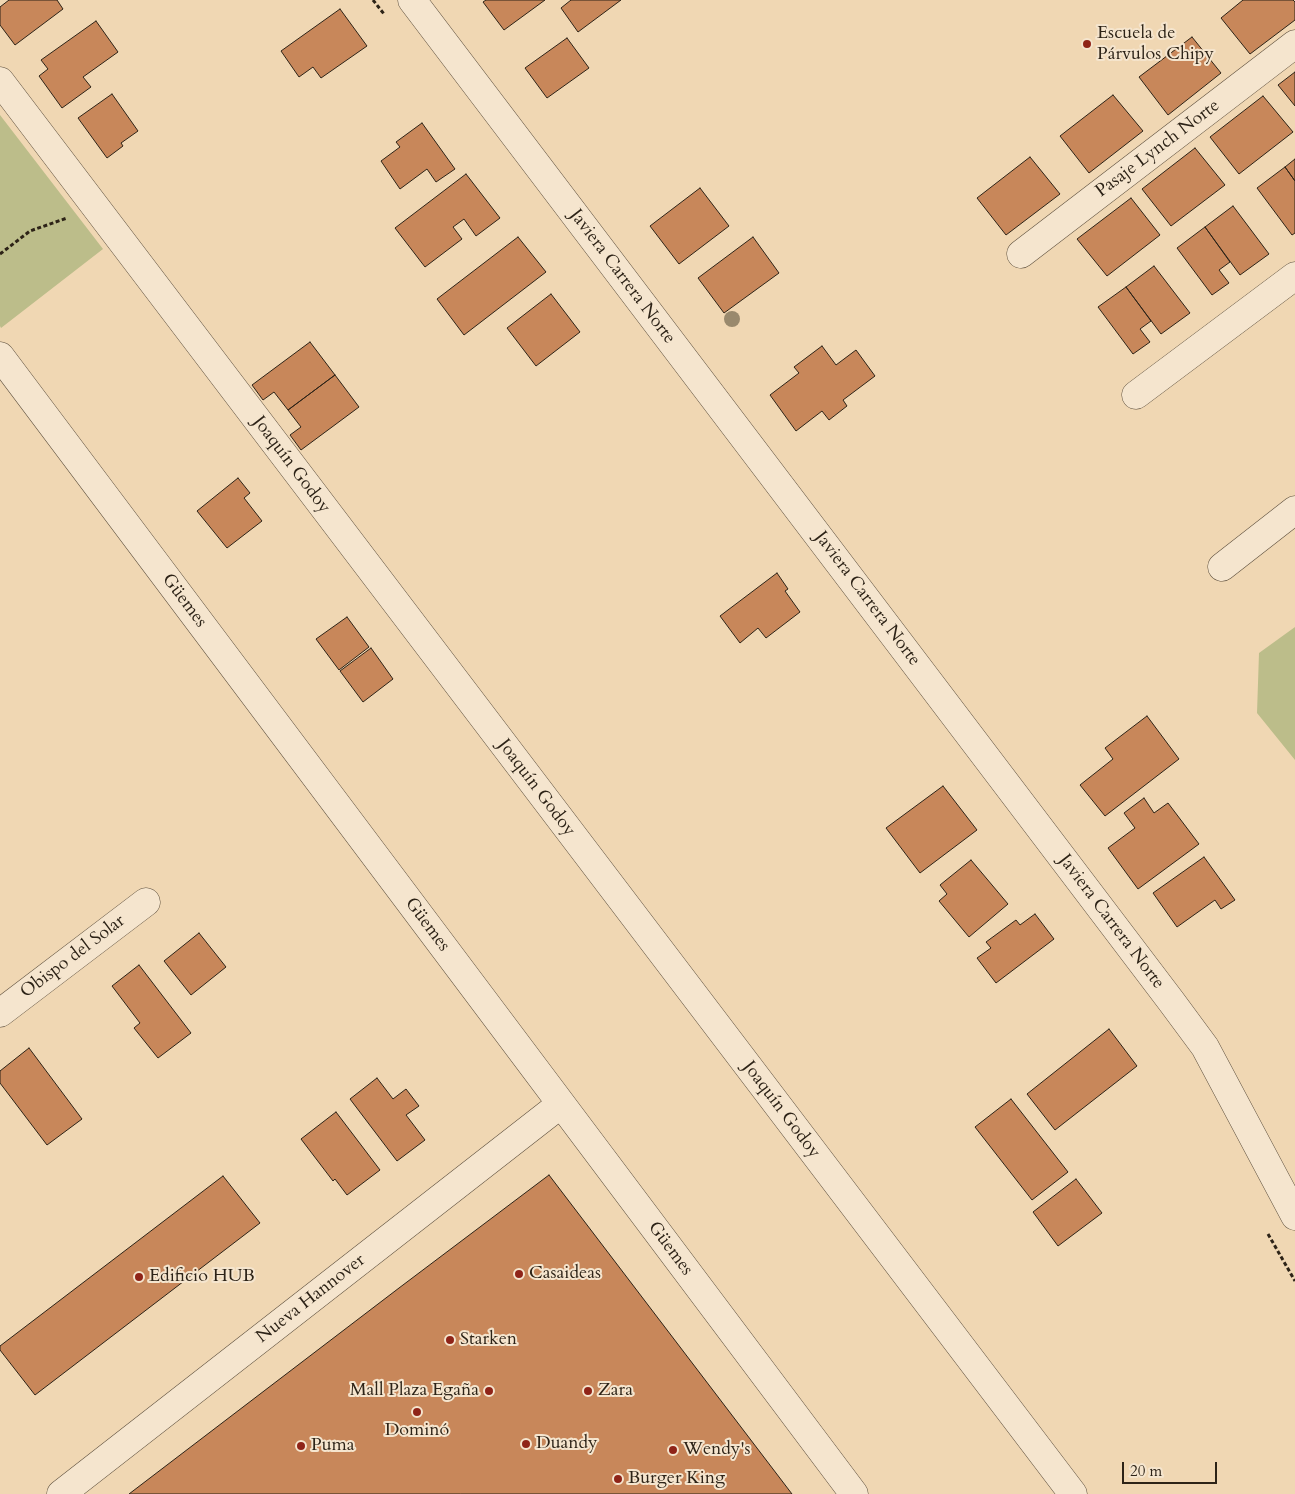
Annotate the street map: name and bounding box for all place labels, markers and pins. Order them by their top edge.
place label: Escuela de Párvulos Chipy [1097,23,1214,66]
marker: Escuela de Párvulos Chipy [1081,38,1093,50]
place label: Casaideas [529,1263,601,1285]
place label: Edificio HUB [149,1266,255,1288]
marker: Casaideas [513,1268,525,1280]
marker: Edificio HUB [133,1271,145,1283]
place label: Starken [460,1329,517,1351]
marker: Starken [444,1334,456,1346]
place label: Mall Plaza Egaña [350,1380,479,1402]
place label: Zara [598,1380,633,1402]
marker: Mall Plaza Egaña [483,1385,495,1397]
marker: Zara [582,1385,594,1397]
marker: Dominó [411,1406,423,1418]
place label: Dominó [385,1420,449,1442]
place label: Duandy [536,1433,598,1455]
place label: Puma [311,1435,355,1457]
marker: Duandy [520,1438,532,1450]
place label: Wendy's [683,1439,750,1461]
marker: Puma [295,1440,307,1452]
marker: Wendy's [667,1444,679,1456]
place label: Burger King [628,1468,725,1490]
marker: Burger King [612,1473,624,1485]

